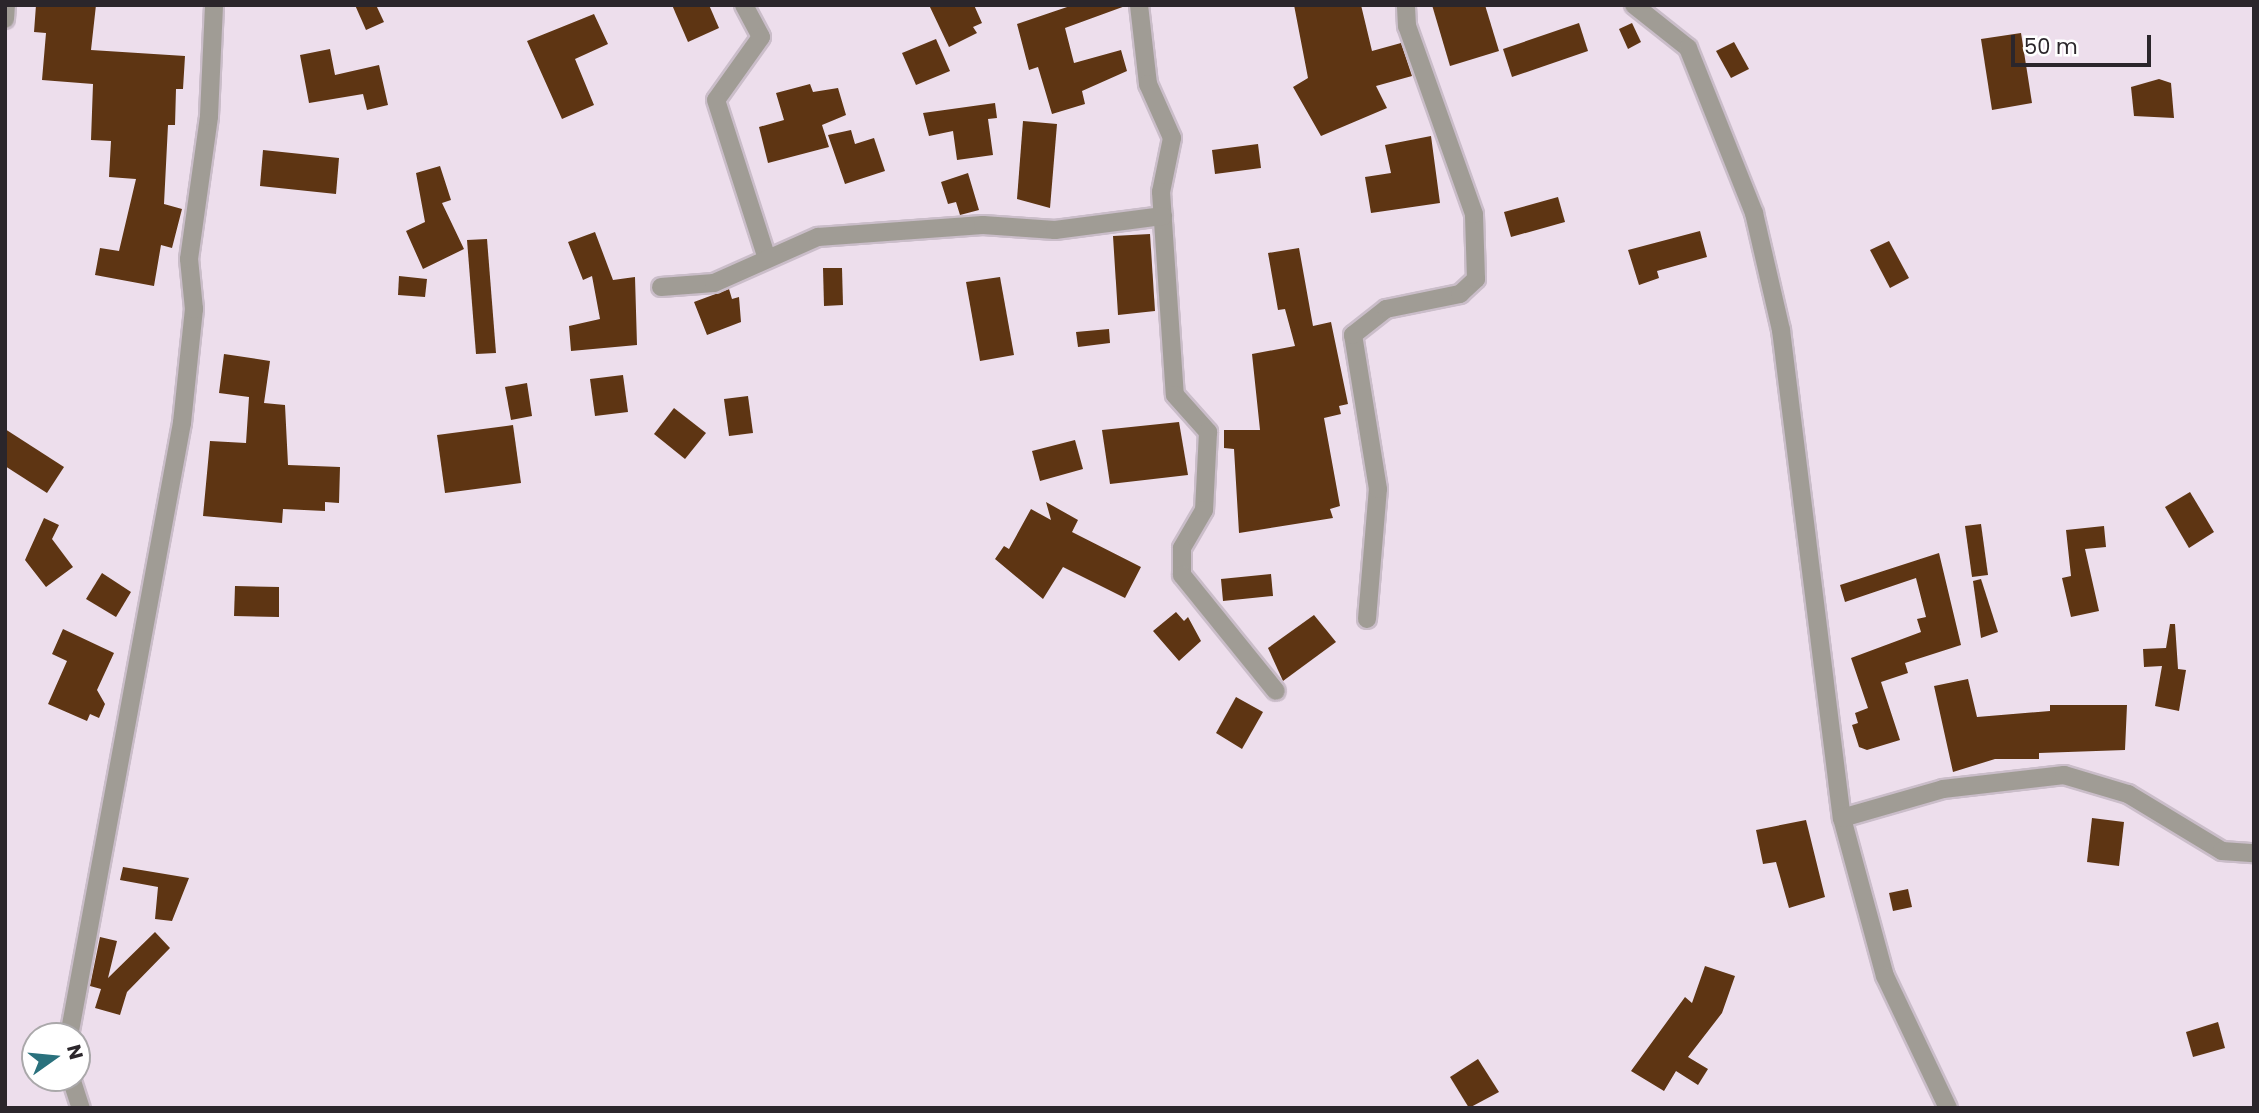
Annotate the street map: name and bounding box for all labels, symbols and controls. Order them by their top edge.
scale bar [2014,21,2154,65]
text: 50 m [2024,32,2078,61]
north arrow [21,1022,91,1092]
text: N [60,1042,90,1062]

